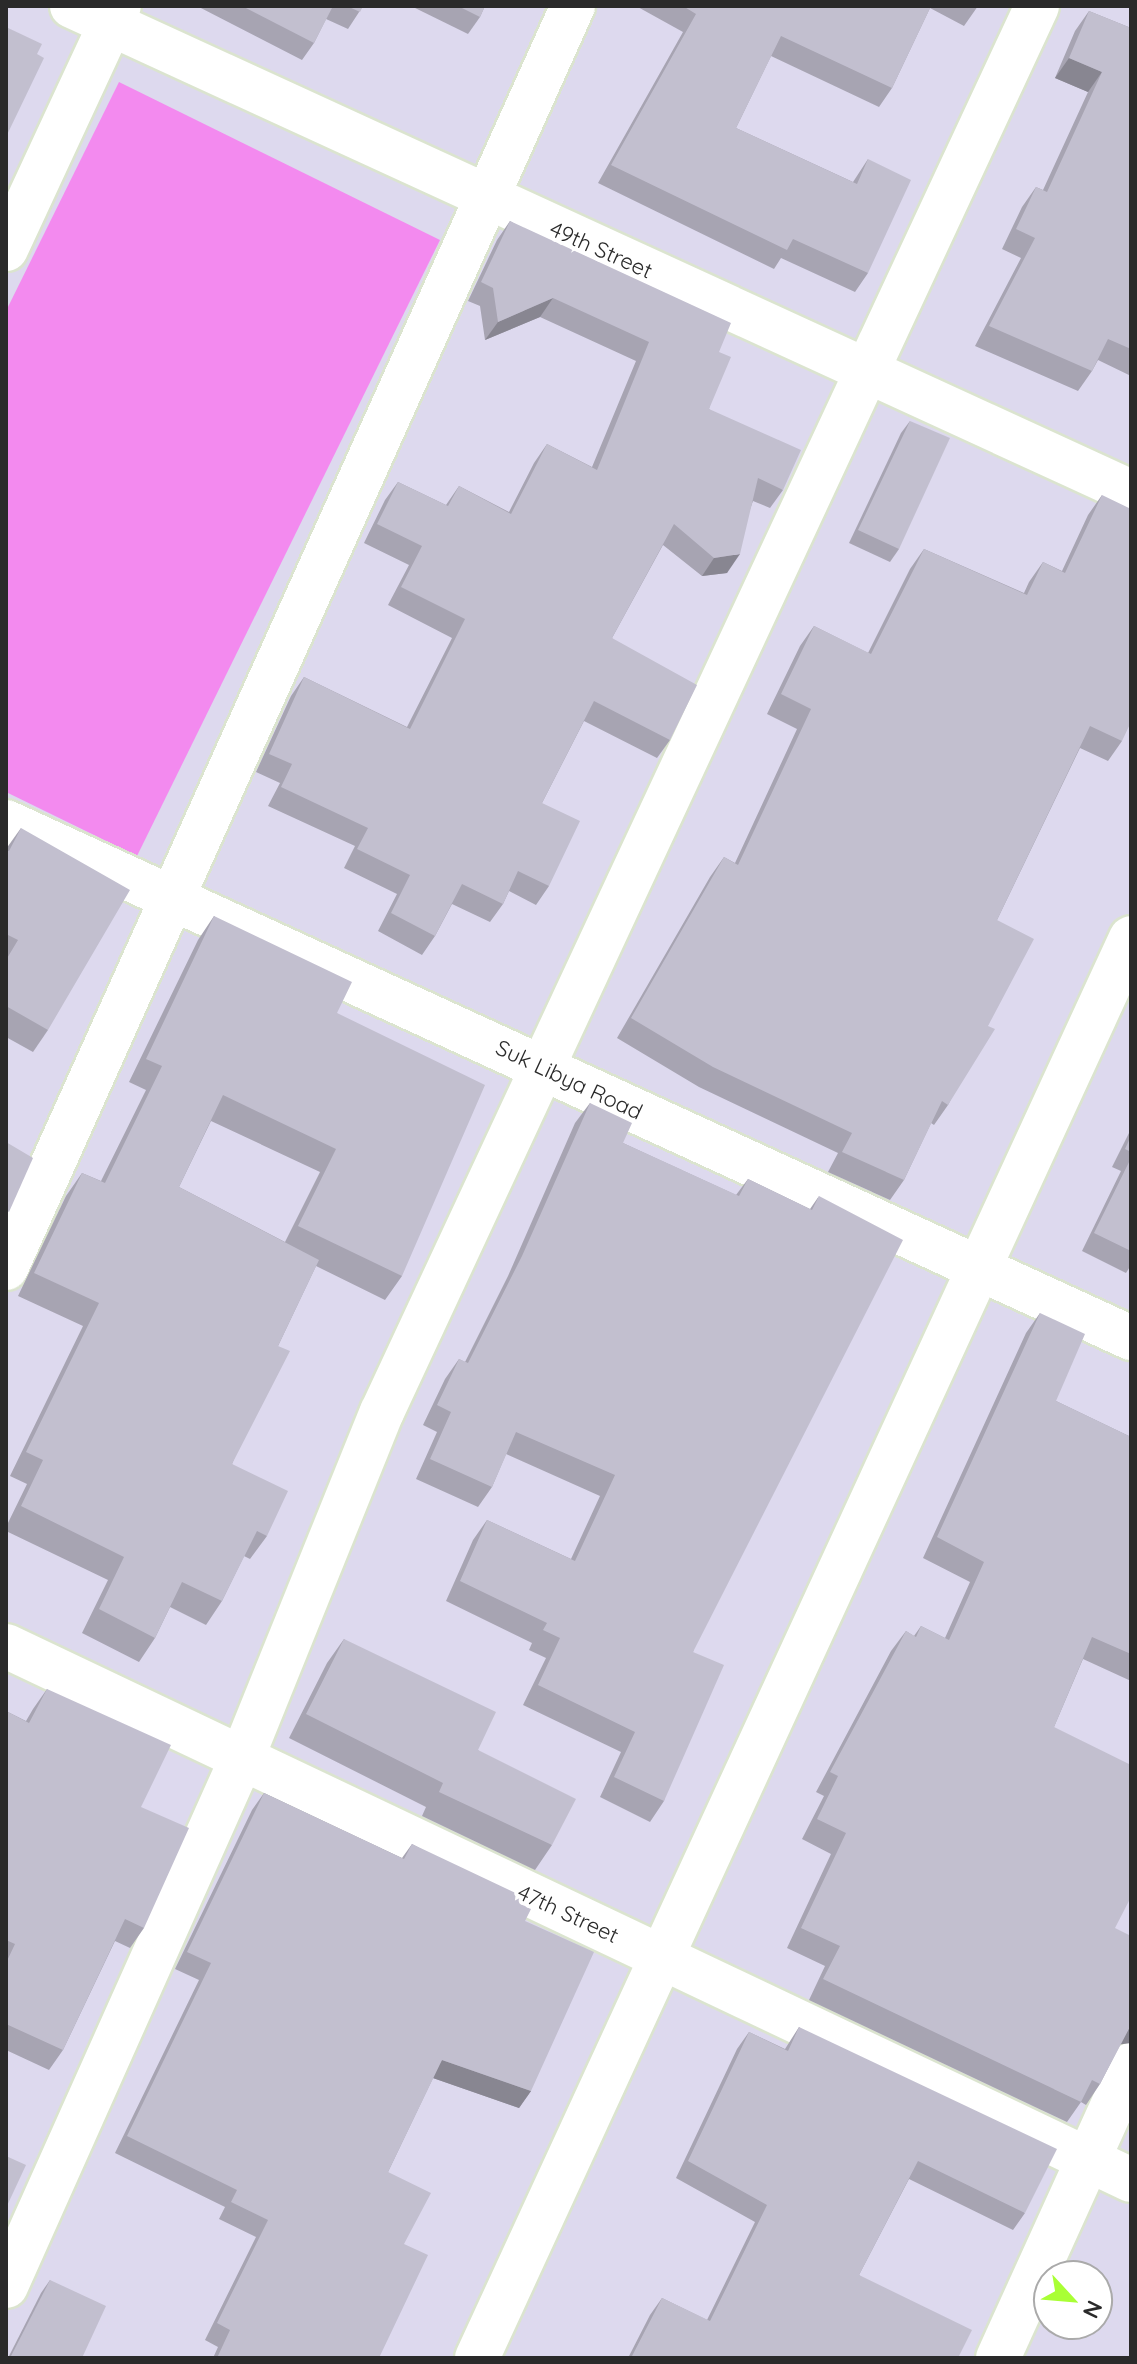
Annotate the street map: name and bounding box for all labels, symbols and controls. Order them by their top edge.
street label: 49th Street [546,216,656,284]
street label: Suk Libya Road [491,1034,647,1126]
street label: 47th Street [513,1879,623,1949]
north arrow [1033,2260,1113,2340]
text: N [1077,2296,1109,2323]

